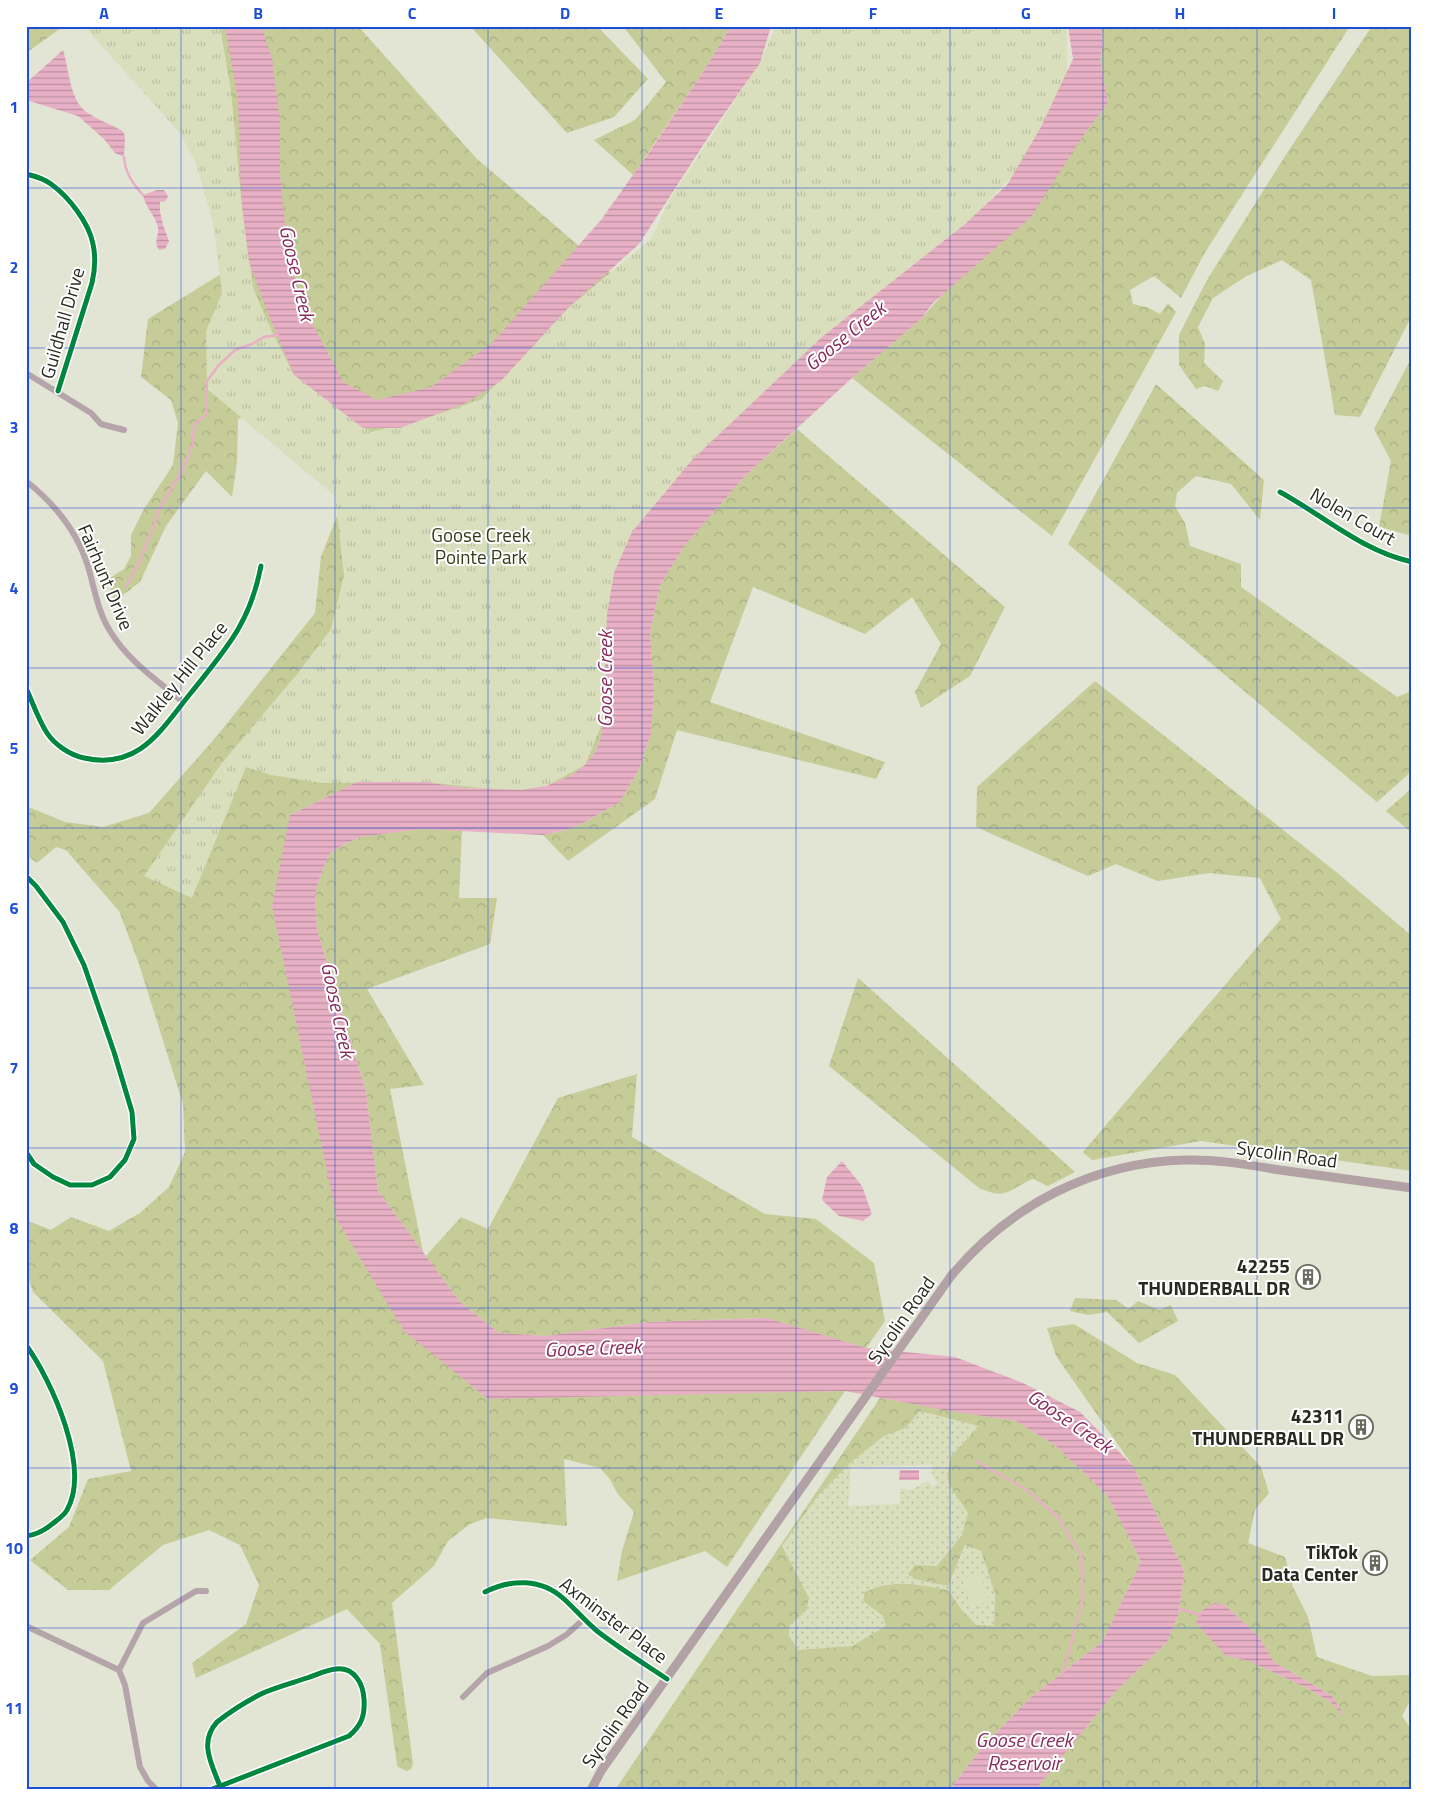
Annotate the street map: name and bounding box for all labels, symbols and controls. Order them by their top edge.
text: A [99,1,109,25]
text: B [253,1,263,25]
text: C [408,1,417,25]
text: D [560,1,570,25]
text: E [715,1,724,25]
text: F [869,1,878,25]
text: G [1021,1,1031,25]
text: H [1175,1,1185,25]
text: I [1332,1,1336,25]
text: 1 [10,95,18,119]
water label: Goose Creek [271,222,324,326]
text: 2 [10,255,18,279]
street label: Guildhall Drive [32,264,91,382]
water label: Goose Creek [797,292,894,378]
text: 3 [10,415,18,439]
street label: Nolen Court [1305,479,1402,552]
street label: Fairhunt Drive [71,519,142,634]
park label: Goose Creek Pointe Park [431,520,531,571]
text: 4 [10,576,19,600]
street label: Walkley Hill Place [123,614,234,741]
water label: Goose Creek [589,628,620,727]
text: 5 [10,736,19,760]
text: 6 [10,896,19,920]
water label: Goose Creek [313,959,364,1063]
text: 7 [10,1056,18,1080]
street label: Sycolin Road [1235,1132,1339,1175]
text: 8 [10,1216,19,1240]
place label: 42255 THUNDERBALL DR [1138,1251,1290,1302]
building icon: 42255 THUNDERBALL DR [1295,1264,1321,1290]
street label: Sycolin Road [860,1270,942,1370]
water label: Goose Creek [544,1330,644,1365]
text: 9 [10,1376,19,1400]
water label: Goose Creek [1021,1381,1121,1462]
place label: 42311 THUNDERBALL DR [1192,1401,1344,1452]
building icon: 42311 THUNDERBALL DR [1348,1414,1374,1440]
text: 10 [5,1536,23,1560]
place label: TikTok Data Center [1261,1537,1358,1588]
building icon: TikTok Data Center [1362,1550,1388,1576]
street label: Axminster Place [554,1569,675,1670]
street label: Sycolin Road [574,1674,656,1774]
text: 11 [5,1696,23,1720]
water label: Goose Creek Reservoir [976,1724,1075,1778]

